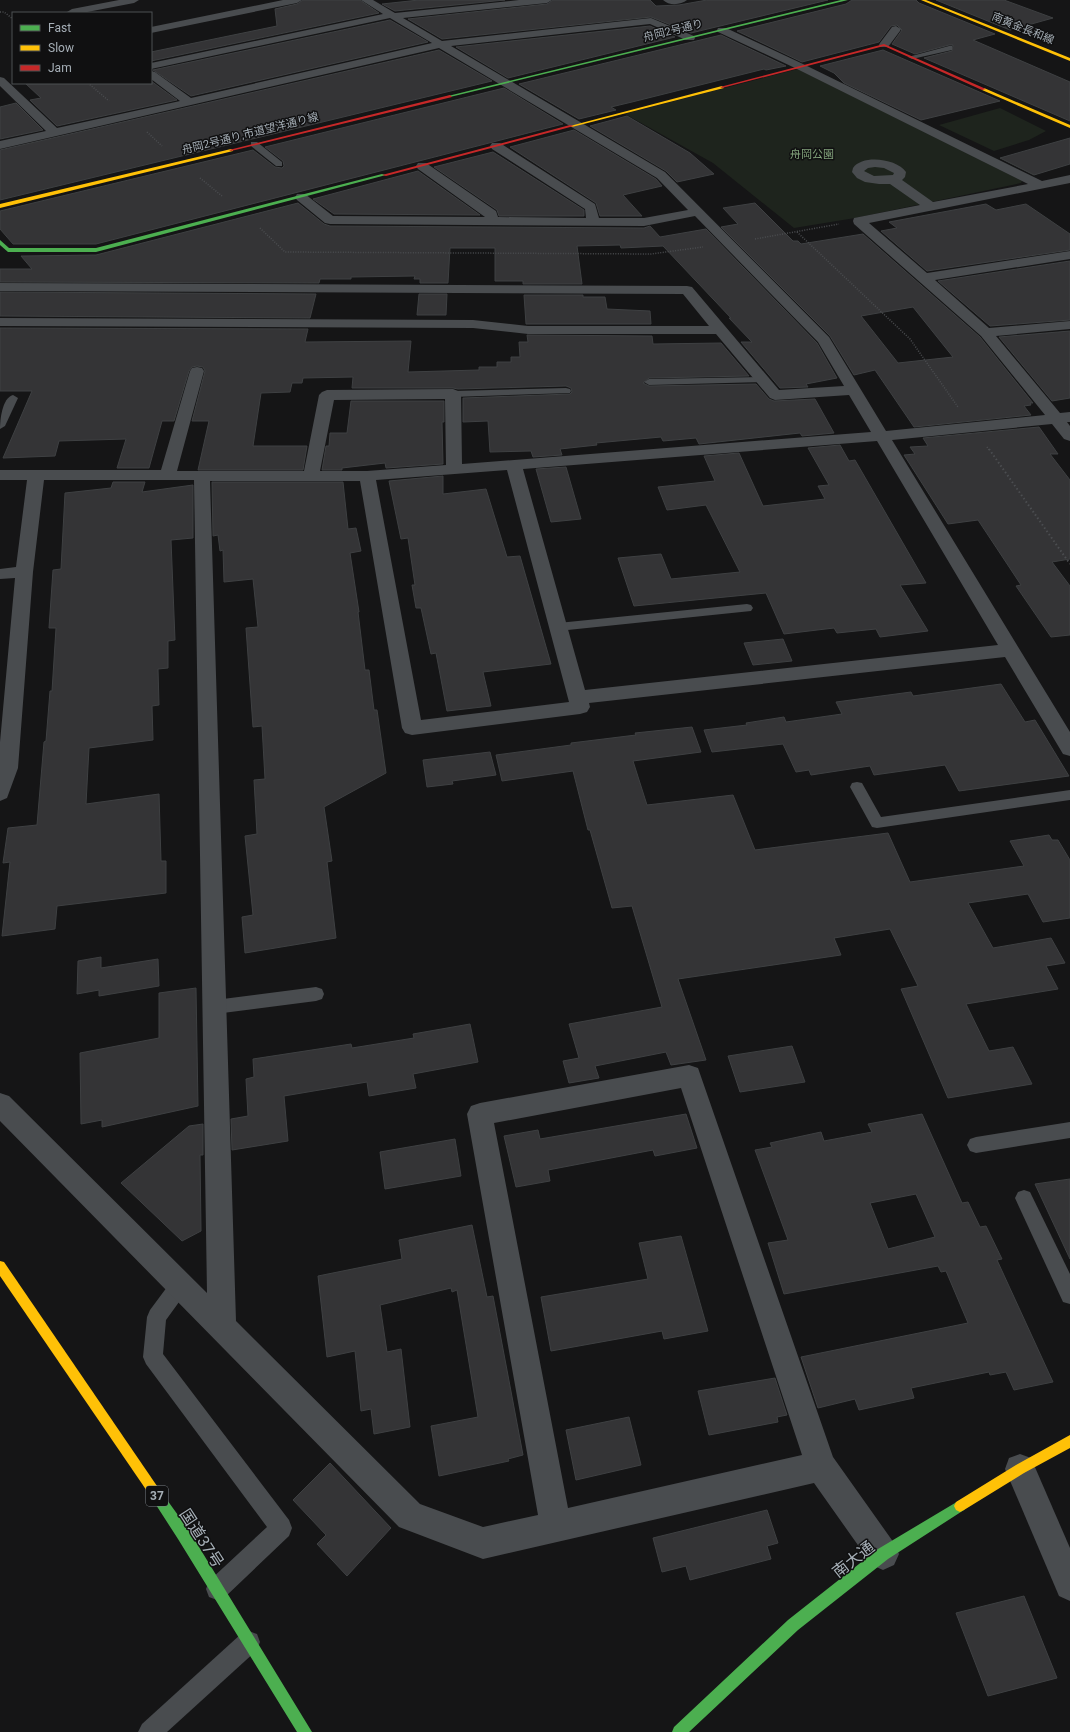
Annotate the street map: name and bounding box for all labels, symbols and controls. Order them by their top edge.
street label: 南黄金長和線 [990,10,1056,47]
legend [12,12,152,84]
street label: 舟岡2号通り [642,17,704,44]
text: Fast [48,21,71,35]
text: Slow [48,41,74,55]
text: Jam [48,61,72,75]
street label: 舟岡2号通り,市道望洋通り線 [180,110,320,157]
park label: 舟岡公園 [790,148,834,161]
road number: 37 [146,1486,168,1506]
street label: 国道37号 [176,1505,228,1571]
street label: 南大通 [829,1537,878,1582]

